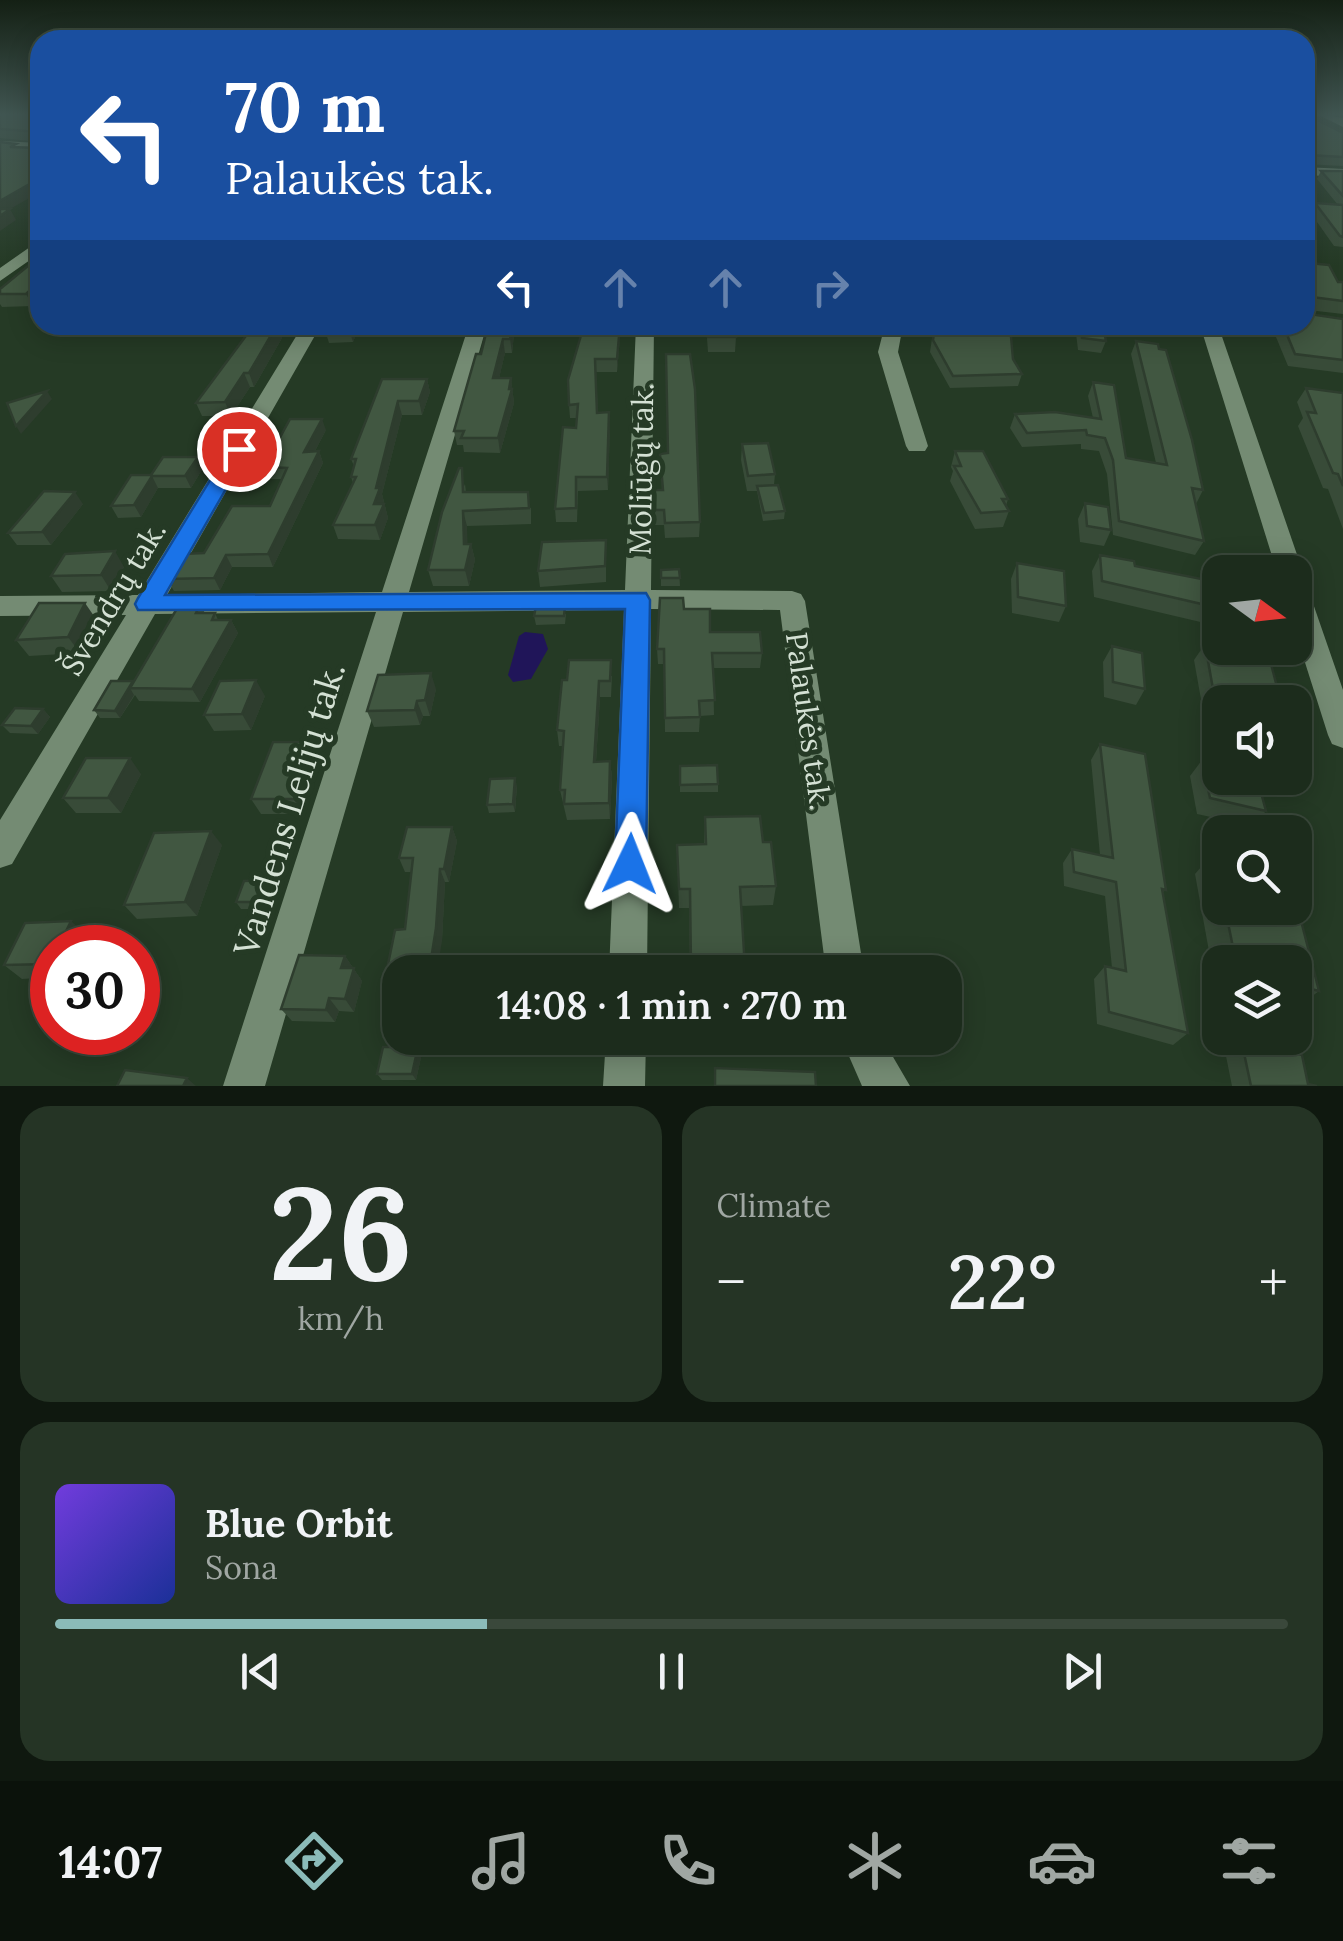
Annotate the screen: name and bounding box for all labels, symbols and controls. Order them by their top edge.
text: 70 m [225,62,385,151]
icon: left [60,70,190,200]
text: Palaukės tak. [225,149,494,206]
icon: left [488,260,543,315]
icon: ahead [593,260,648,315]
icon: ahead [698,260,753,315]
icon: right [803,260,858,315]
street label: Moliūgų tak. [620,383,663,556]
pin [197,407,282,492]
icon: arrive [212,422,267,477]
street label: Švendrų tak. [52,514,174,682]
north arrow [1202,555,1312,665]
map controls [1202,555,1312,1055]
street label: Palaukės tak. [778,630,840,812]
street label: Vandens Lelijų tak. [223,657,355,962]
button: sound [1202,685,1312,795]
position arrow [578,812,682,916]
button: search [1202,815,1312,925]
speed limit sign: 30 [30,925,160,1055]
button: layers [1202,945,1312,1055]
text: 14:08 · 1 min · 270 m [497,981,847,1029]
text: 26 [269,1149,413,1316]
text: Climate [717,1185,831,1226]
text: 22° [948,1234,1057,1330]
text: − [717,1247,746,1317]
text: + [1259,1247,1288,1317]
text: km/h [298,1298,384,1339]
text: Blue Orbit [205,1499,392,1547]
text: Sona [205,1547,278,1588]
icon: previous [233,1644,288,1699]
icon: pause [644,1644,699,1699]
icon: next [1055,1644,1110,1699]
icon: directions [279,1826,349,1896]
icon: music [466,1826,536,1896]
icon: phone [653,1826,723,1896]
icon: climate [840,1826,910,1896]
icon: car [1027,1826,1097,1896]
icon: filters [1214,1826,1284,1896]
text: 14:07 [59,1833,162,1890]

